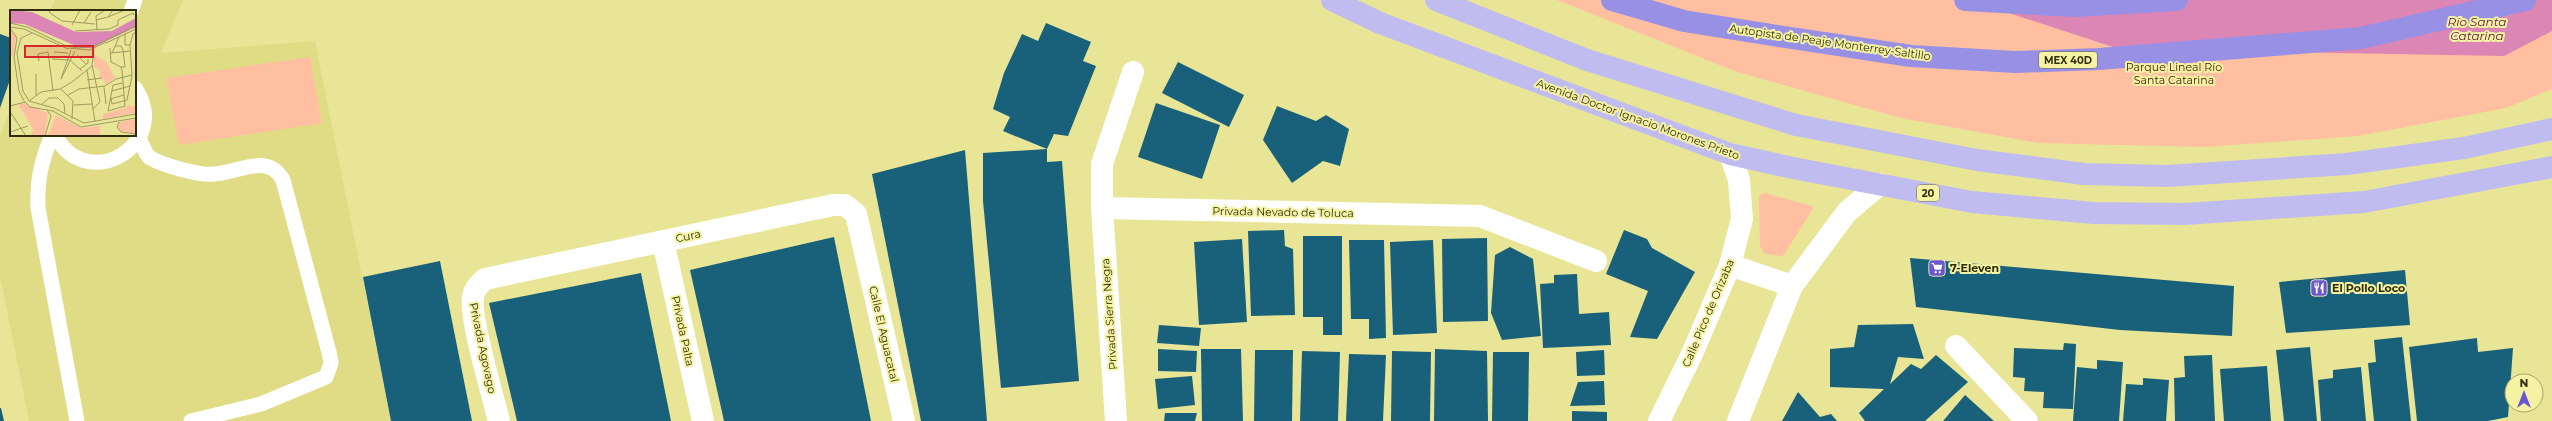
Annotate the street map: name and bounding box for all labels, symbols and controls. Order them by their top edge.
inset map [10,10,136,136]
water label: Río Santa Catarina [2448,14,2507,43]
street label: Autopista de Peaje Monterrey-Saltillo [1728,21,1932,63]
road number: MEX 40D [2039,52,2097,68]
park label: Parque Lineal Río Santa Catarina [2126,60,2222,87]
street label: Avenida Doctor Ignacio Morones Prieto [1534,76,1742,162]
road number: 20 [1917,185,1939,201]
street label: Privada Nevado de Toluca [1212,204,1354,220]
street label: Cura [674,227,702,245]
street label: Calle Pico de Orizaba [1679,257,1737,369]
street label: Privada Sierra Negra [1098,258,1120,370]
supermarket icon: 7-Eleven [1927,258,1947,278]
place label: 7-Eleven [1950,261,1999,275]
restaurant icon: El Pollo Loco [2309,278,2329,298]
place label: El Pollo Loco [2332,281,2405,295]
street label: Calle El Aguacatal [866,284,902,384]
street label: Privada Palta [669,294,697,368]
street label: Privada Agovago [467,301,500,395]
north arrow [2504,373,2544,413]
text: N [2520,376,2528,390]

